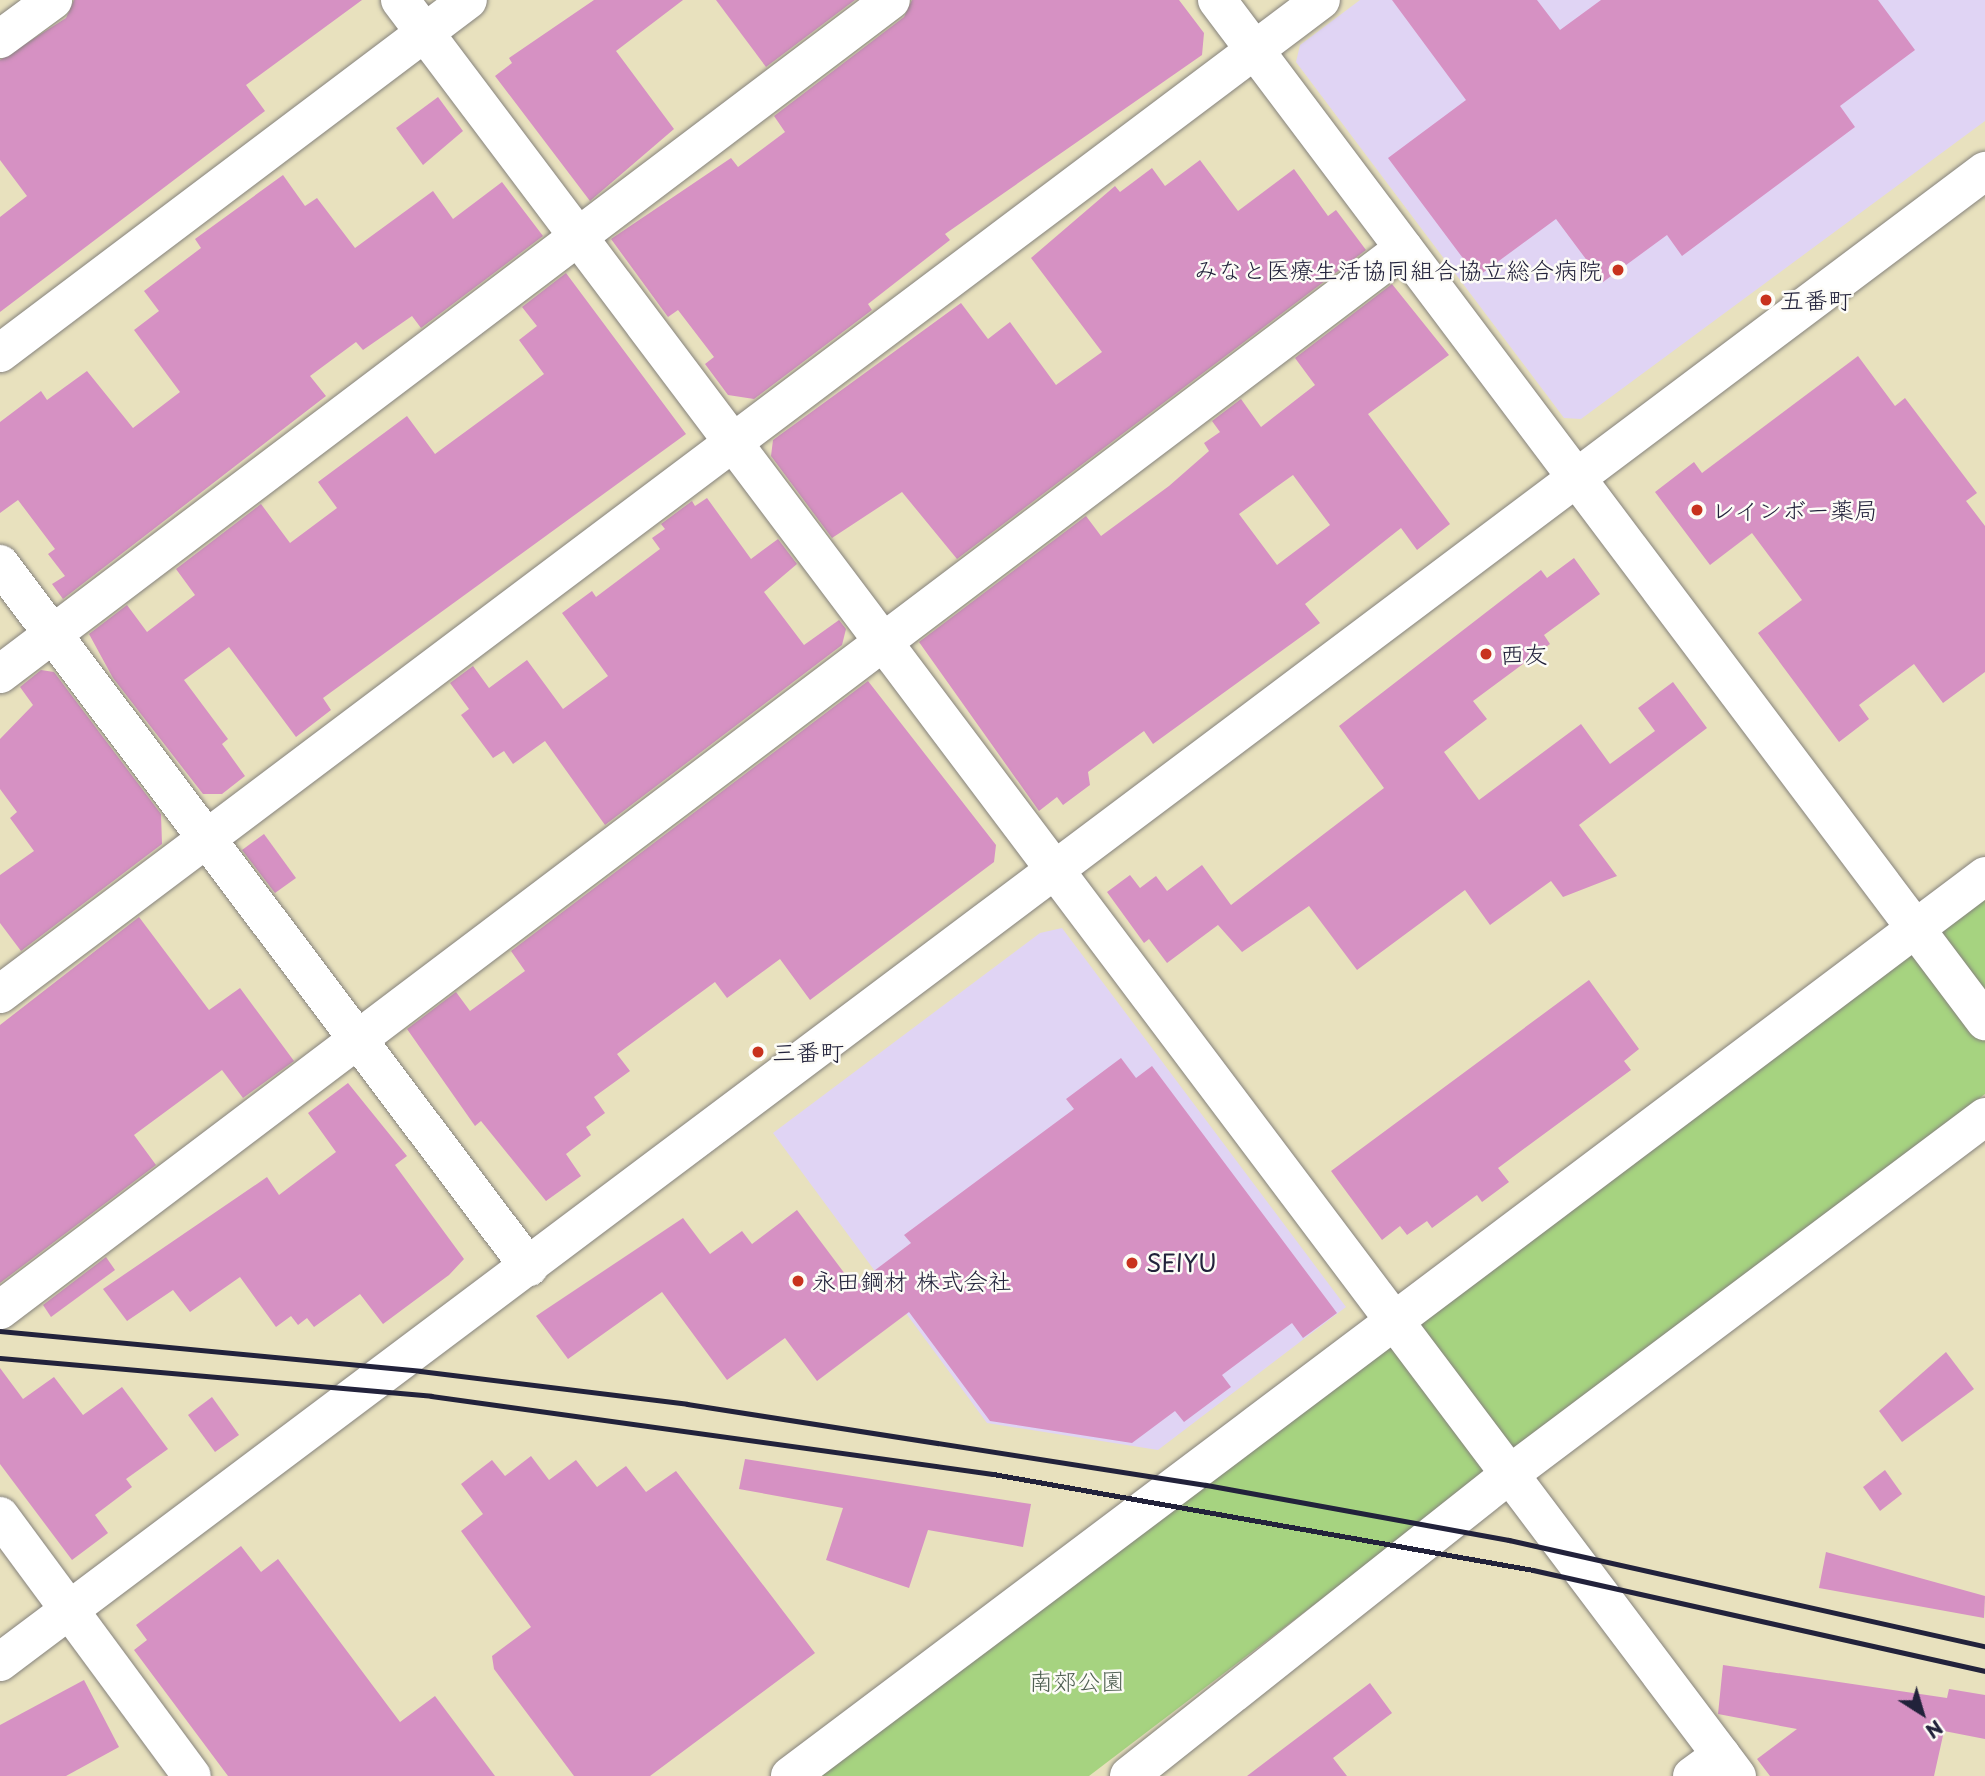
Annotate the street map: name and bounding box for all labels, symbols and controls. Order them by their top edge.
place label: みなと医療生活協同組合協立総合病院 [1194,256,1602,284]
marker: みなと医療生活協同組合協立総合病院 [1608,260,1628,280]
place label: 五番町 [1780,286,1852,314]
marker: 五番町 [1758,292,1774,308]
place label: レインボー薬局 [1711,496,1879,524]
marker: レインボー薬局 [1689,502,1705,518]
place label: 西友 [1500,640,1548,668]
marker: 西友 [1478,646,1494,662]
place label: 三番町 [772,1038,844,1066]
marker: 三番町 [750,1044,766,1060]
place label: SEIYU [1146,1249,1217,1277]
marker: SEIYU [1124,1255,1140,1271]
place label: 永田鋼材 株式会社 [812,1267,1012,1295]
marker: 永田鋼材 株式会社 [790,1273,806,1289]
park label: 南郊公園 [1029,1667,1125,1695]
north arrow [1887,1678,1957,1748]
text: N [1920,1714,1949,1745]

